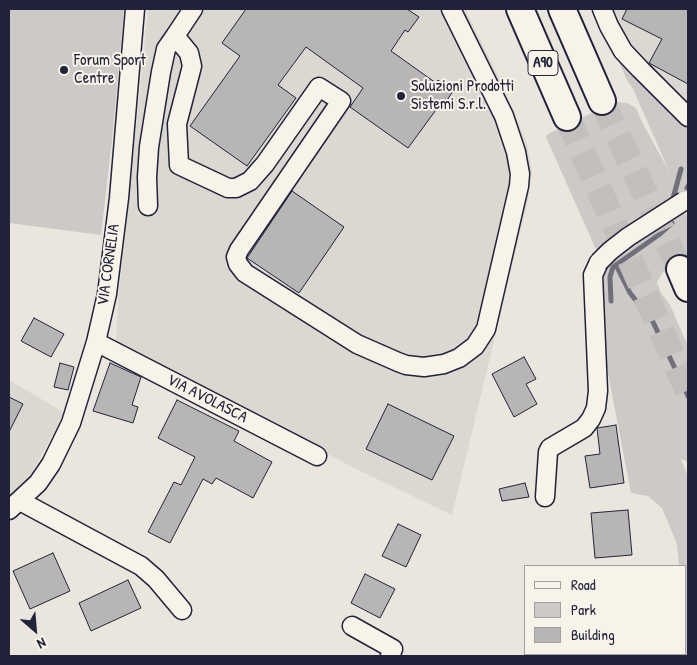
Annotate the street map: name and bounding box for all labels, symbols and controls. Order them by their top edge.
road number: A90 [528,50,558,76]
place label: Forum Sport Centre [74,51,146,89]
marker: Forum Sport Centre [58,64,70,76]
place label: Soluzioni Prodotti Sistemi S.r.l. [411,77,514,115]
marker: Soluzioni Prodotti Sistemi S.r.l. [395,90,407,102]
street label: VIA CORNELIA [94,223,124,307]
street label: VIA AVOLASCA [164,371,250,427]
legend [524,565,687,655]
text: Road [571,574,596,595]
text: Park [571,599,596,620]
north arrow [10,605,60,655]
text: Building [571,624,615,645]
text: N [34,634,50,654]

